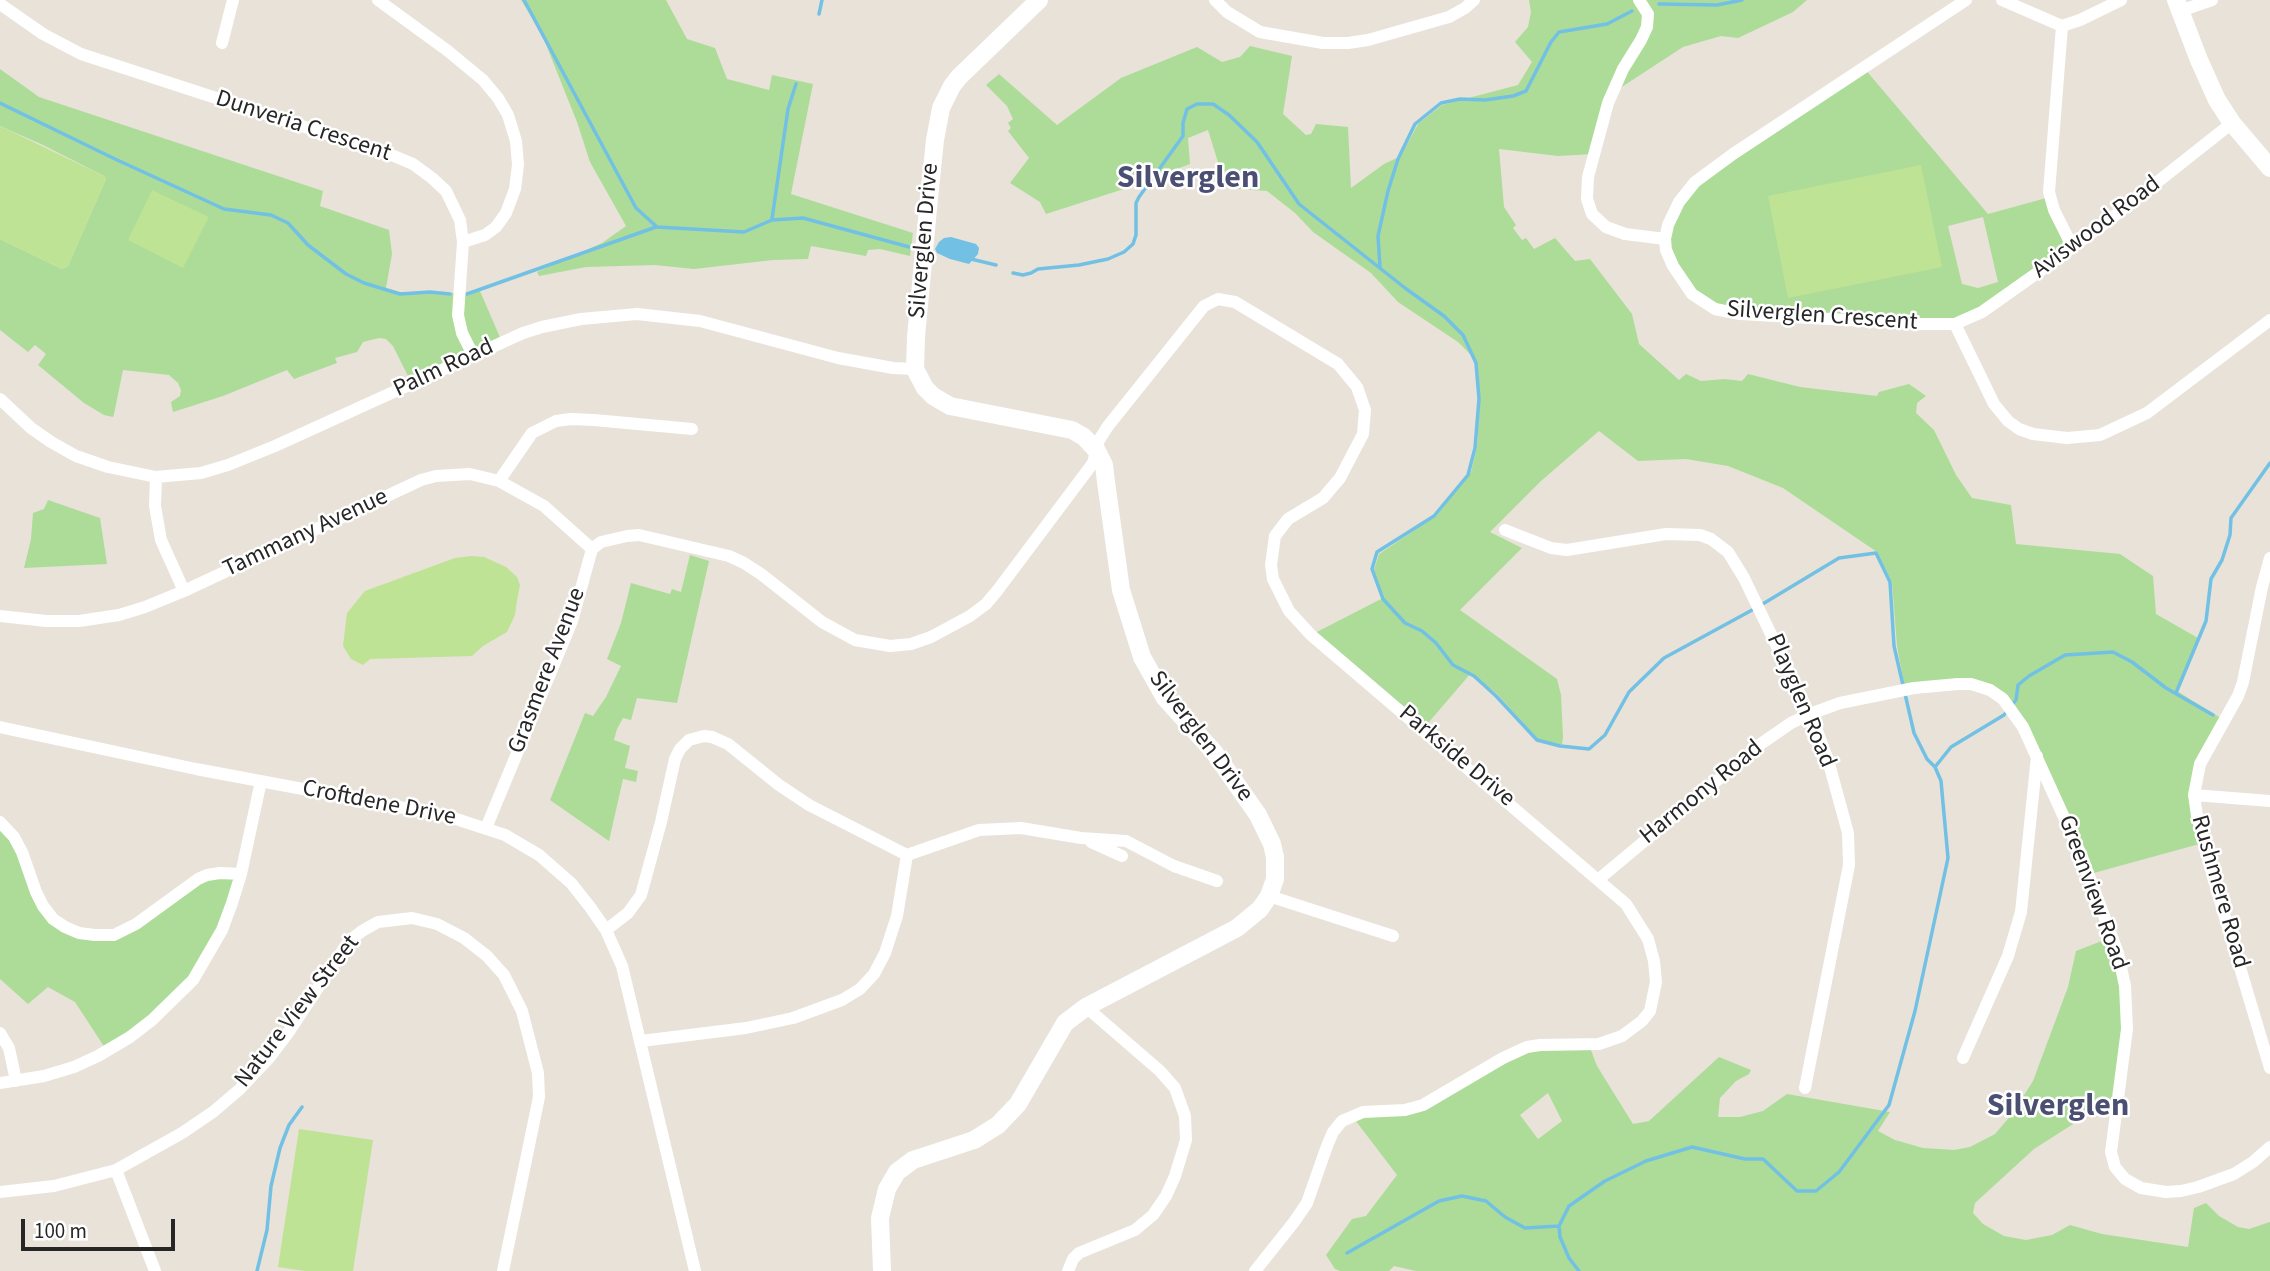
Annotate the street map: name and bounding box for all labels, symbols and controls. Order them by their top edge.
street label: Dunveria Crescent [212,85,394,169]
district label: Silverglen [1117,161,1259,199]
street label: Silverglen Drive [904,162,946,320]
street label: Aviswood Road [2027,171,2167,285]
street label: Silverglen Crescent [1726,296,1918,338]
street label: Palm Road [389,333,499,405]
street label: Tammany Avenue [219,483,393,585]
street label: Grasmere Avenue [503,584,593,758]
street label: Playglen Road [1759,630,1841,772]
street label: Silverglen Drive [1142,666,1258,808]
street label: Parkside Drive [1392,700,1520,814]
street label: Harmony Road [1635,735,1769,851]
street label: Croftdene Drive [300,775,458,833]
street label: Greenview Road [2051,812,2133,974]
street label: Rushmere Road [2183,812,2255,972]
street label: Nature View Street [229,930,367,1094]
district label: Silverglen [1987,1089,2129,1127]
scale bar [24,1204,178,1248]
text: 100 m [34,1216,87,1246]

